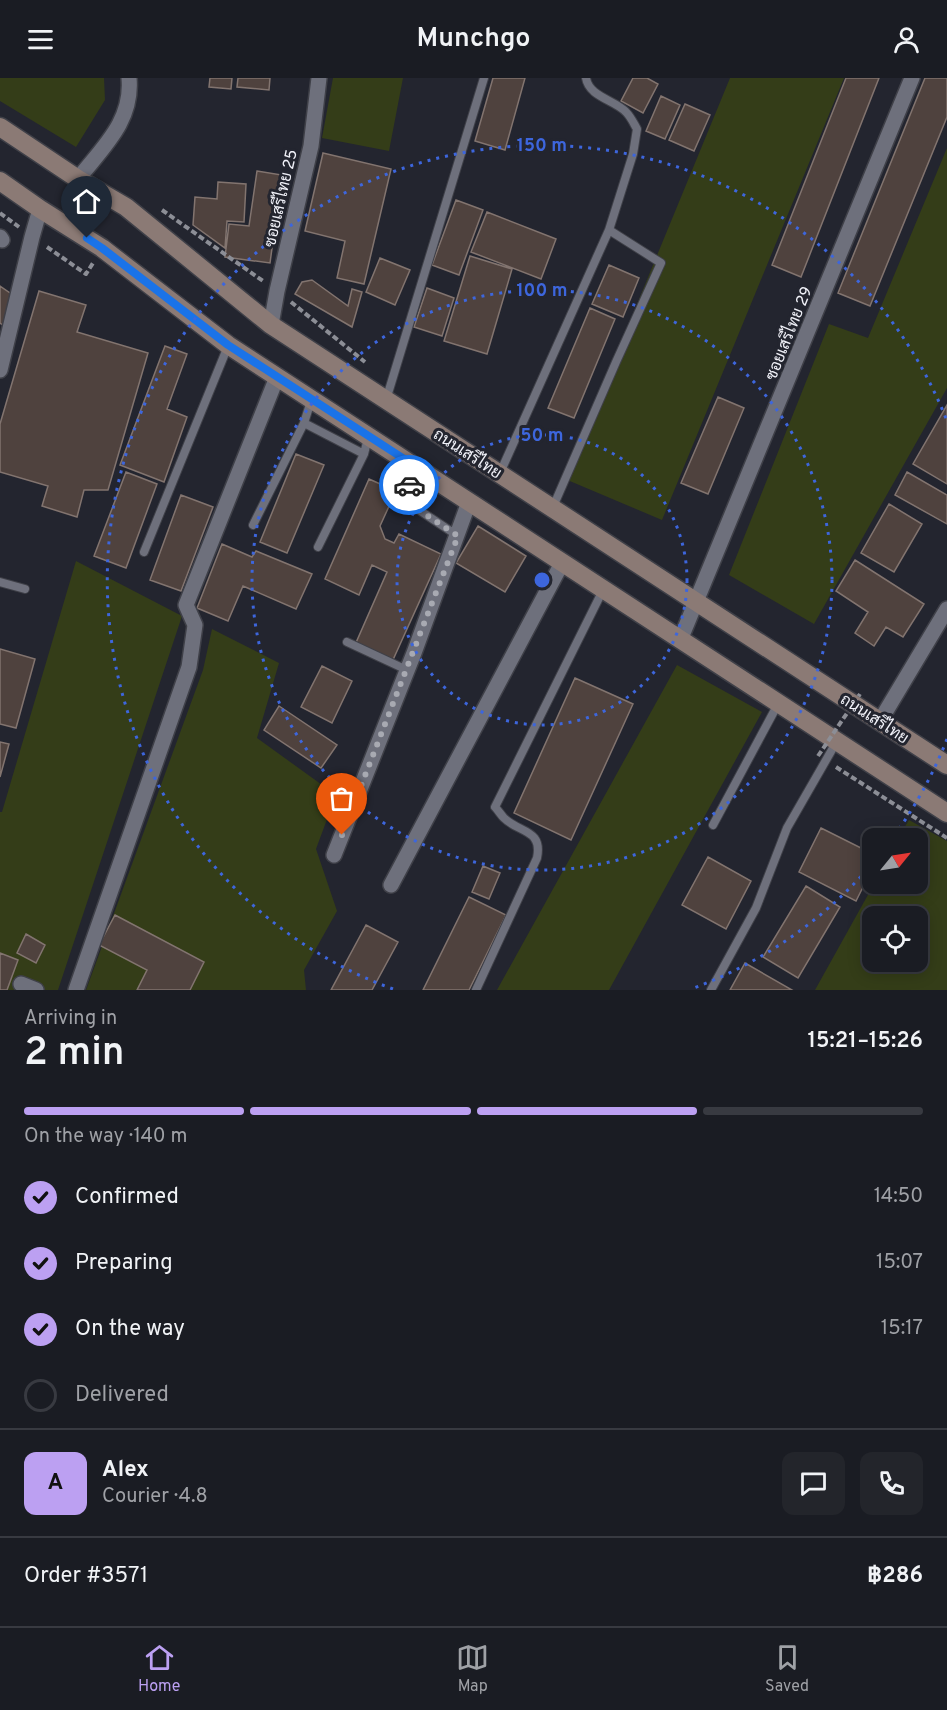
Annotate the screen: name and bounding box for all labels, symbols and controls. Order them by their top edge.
text: Munchgo [416,22,531,56]
icon: menu [24,23,57,56]
icon: person [890,23,923,56]
text: 150 m [517,135,567,158]
street label: ซอยเสรีไทย 25 [258,147,303,249]
pin [61,176,112,238]
icon: home [70,185,103,218]
text: 100 m [516,280,568,303]
street label: ซอยเสรีไทย 29 [759,283,818,384]
street label: ถนนเสรีไทย [429,423,507,484]
text: 50 m [520,425,564,448]
courier [379,455,439,515]
icon: car [393,469,426,502]
centre of rings [532,570,552,590]
street label: ถนนเสรีไทย [836,688,914,749]
pin [316,773,367,835]
icon: bag [325,782,358,815]
north arrow [862,828,928,894]
map controls [862,828,928,972]
button: locate [862,906,928,972]
text: Arriving in [24,1006,117,1032]
text: 15:21–15:26 [807,1028,923,1055]
text: 2 min [24,1030,125,1079]
text: On the way · 140 m [24,1124,187,1150]
icon: check [24,1181,57,1214]
text: Confirmed [75,1184,179,1211]
text: 14:50 [874,1184,923,1210]
icon: check [24,1247,57,1280]
text: Preparing [75,1250,173,1277]
text: 15:07 [876,1250,923,1276]
icon: check [24,1313,57,1346]
text: On the way [75,1316,185,1343]
text: 15:17 [881,1316,923,1342]
text: Delivered [75,1382,169,1409]
button: chat [782,1452,845,1515]
button: phone [860,1452,923,1515]
text: Alex [102,1457,149,1484]
text: A [48,1470,63,1497]
text: Courier · 4.8 [102,1484,208,1510]
text: Order #3571 [24,1563,148,1590]
text: ฿286 [867,1563,923,1590]
tab: Home [138,1641,180,1697]
tab: Map [456,1641,489,1697]
tab: Saved [765,1641,809,1697]

